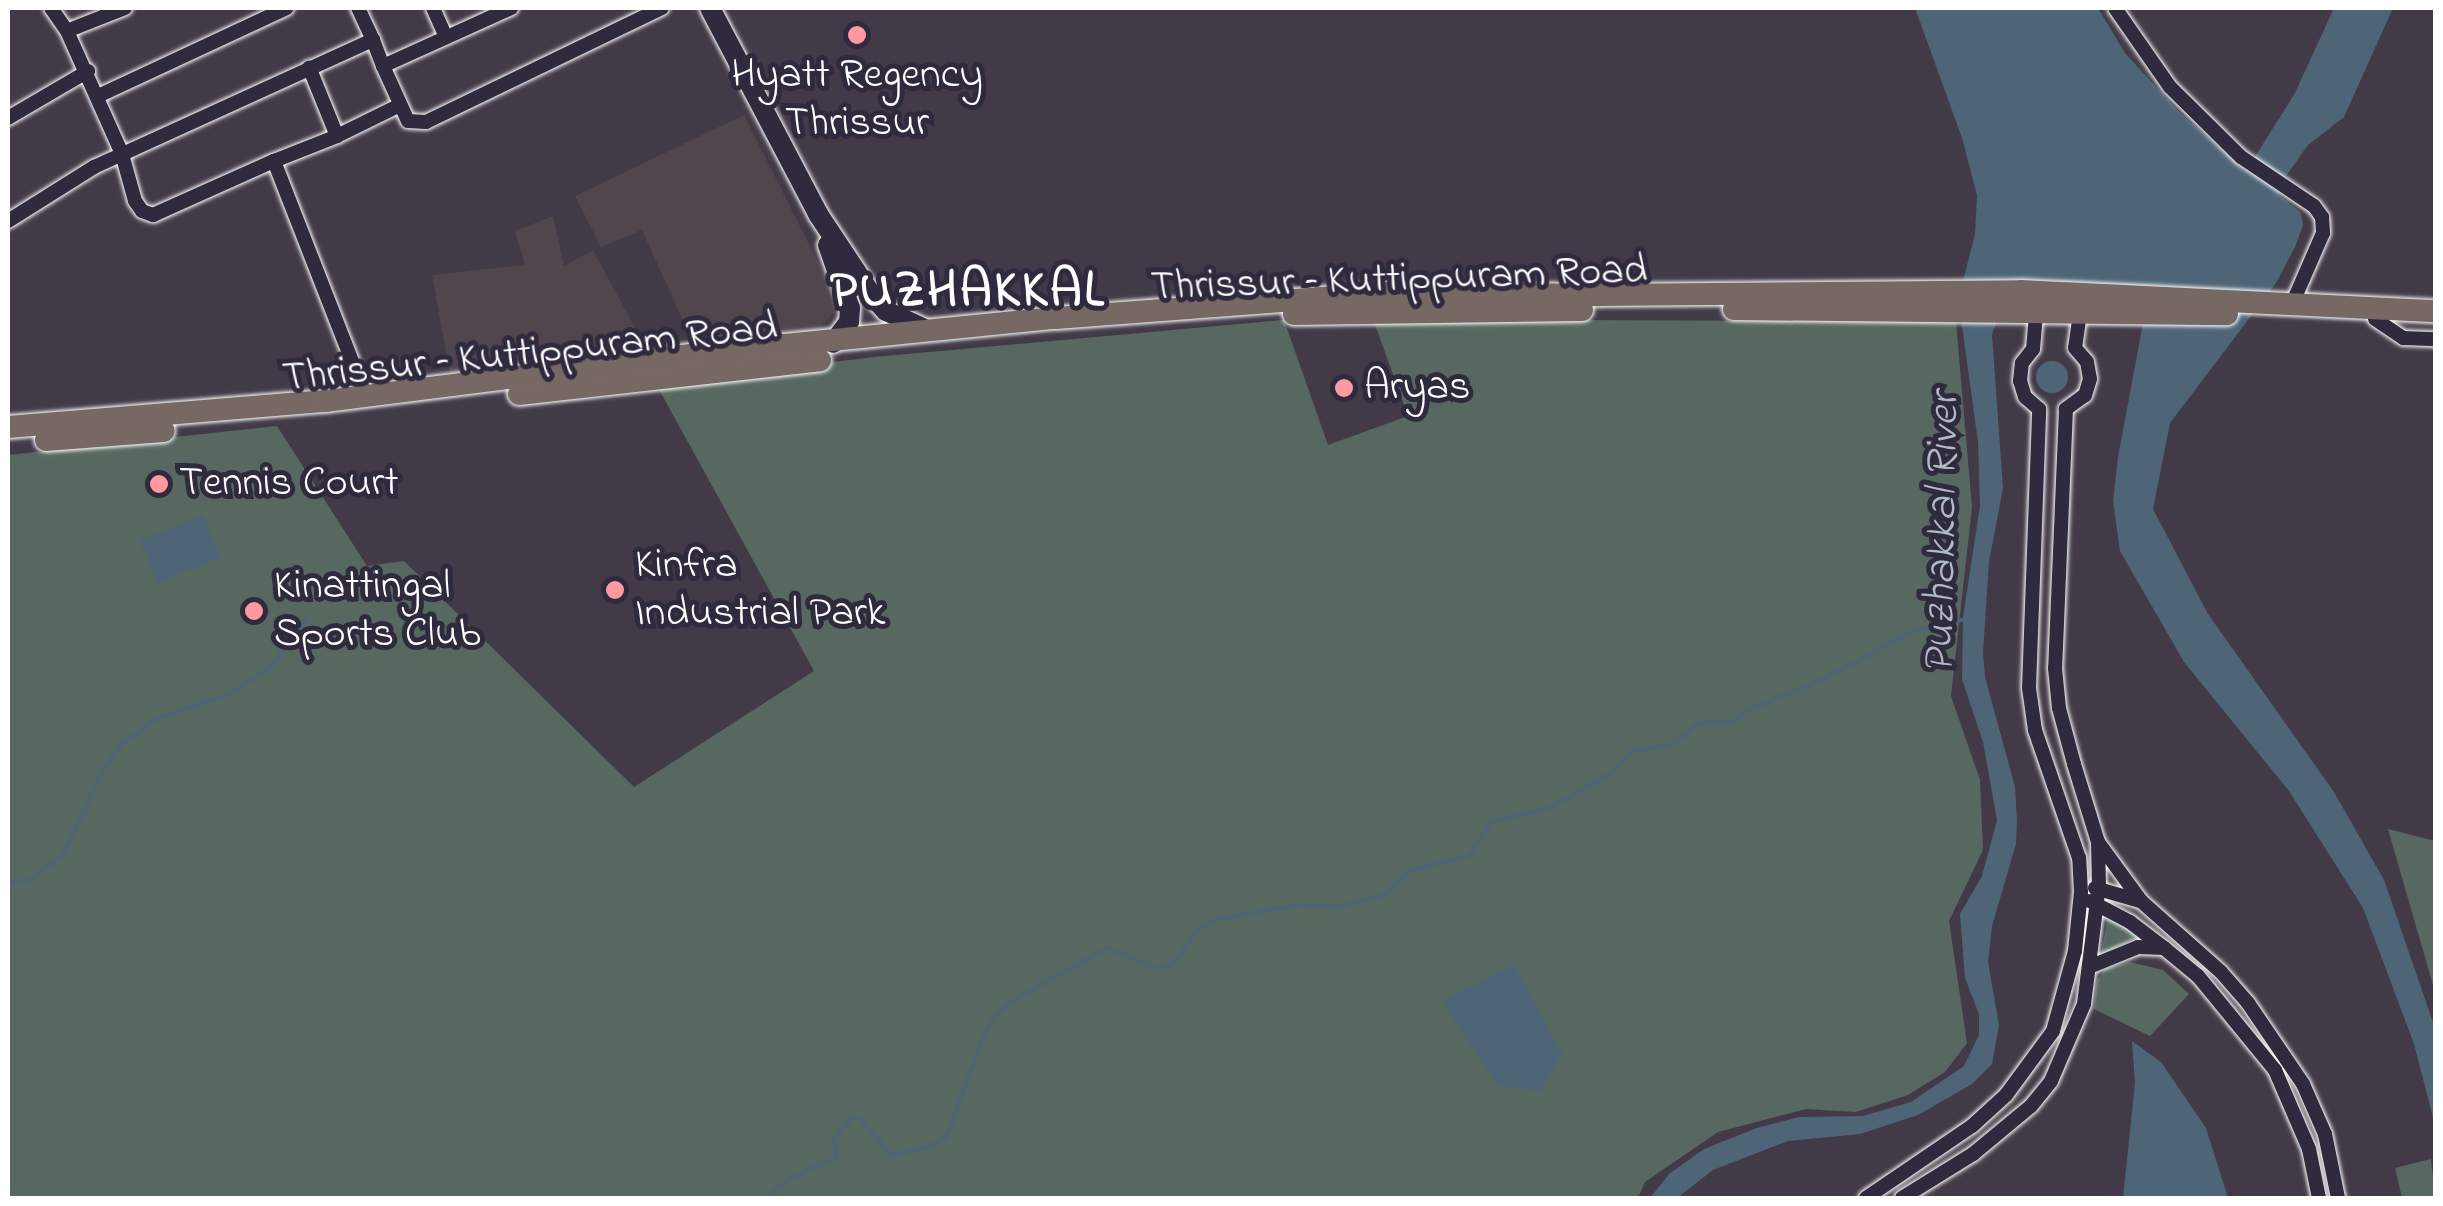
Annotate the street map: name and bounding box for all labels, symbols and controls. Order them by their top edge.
marker: Hyatt Regency Thrissur [846,24,868,46]
place label: Hyatt Regency Thrissur [731,51,983,150]
street label: Thrissur – Kuttippuram Road [1150,246,1648,314]
district label: PUZHAKKAL [830,262,1106,324]
street label: Thrissur – Kuttippuram Road [280,303,780,405]
place label: Aryas [1364,363,1470,413]
marker: Aryas [1333,377,1355,399]
water label: Puzhakkal River [1915,392,1973,674]
place label: Tennis Court [179,459,399,509]
marker: Tennis Court [148,473,170,495]
place label: Kinfra Industrial Park [635,541,885,640]
place label: Kinattingal Sports Club [274,562,481,660]
marker: Kinfra Industrial Park [604,579,626,601]
marker: Kinattingal Sports Club [243,600,265,622]

